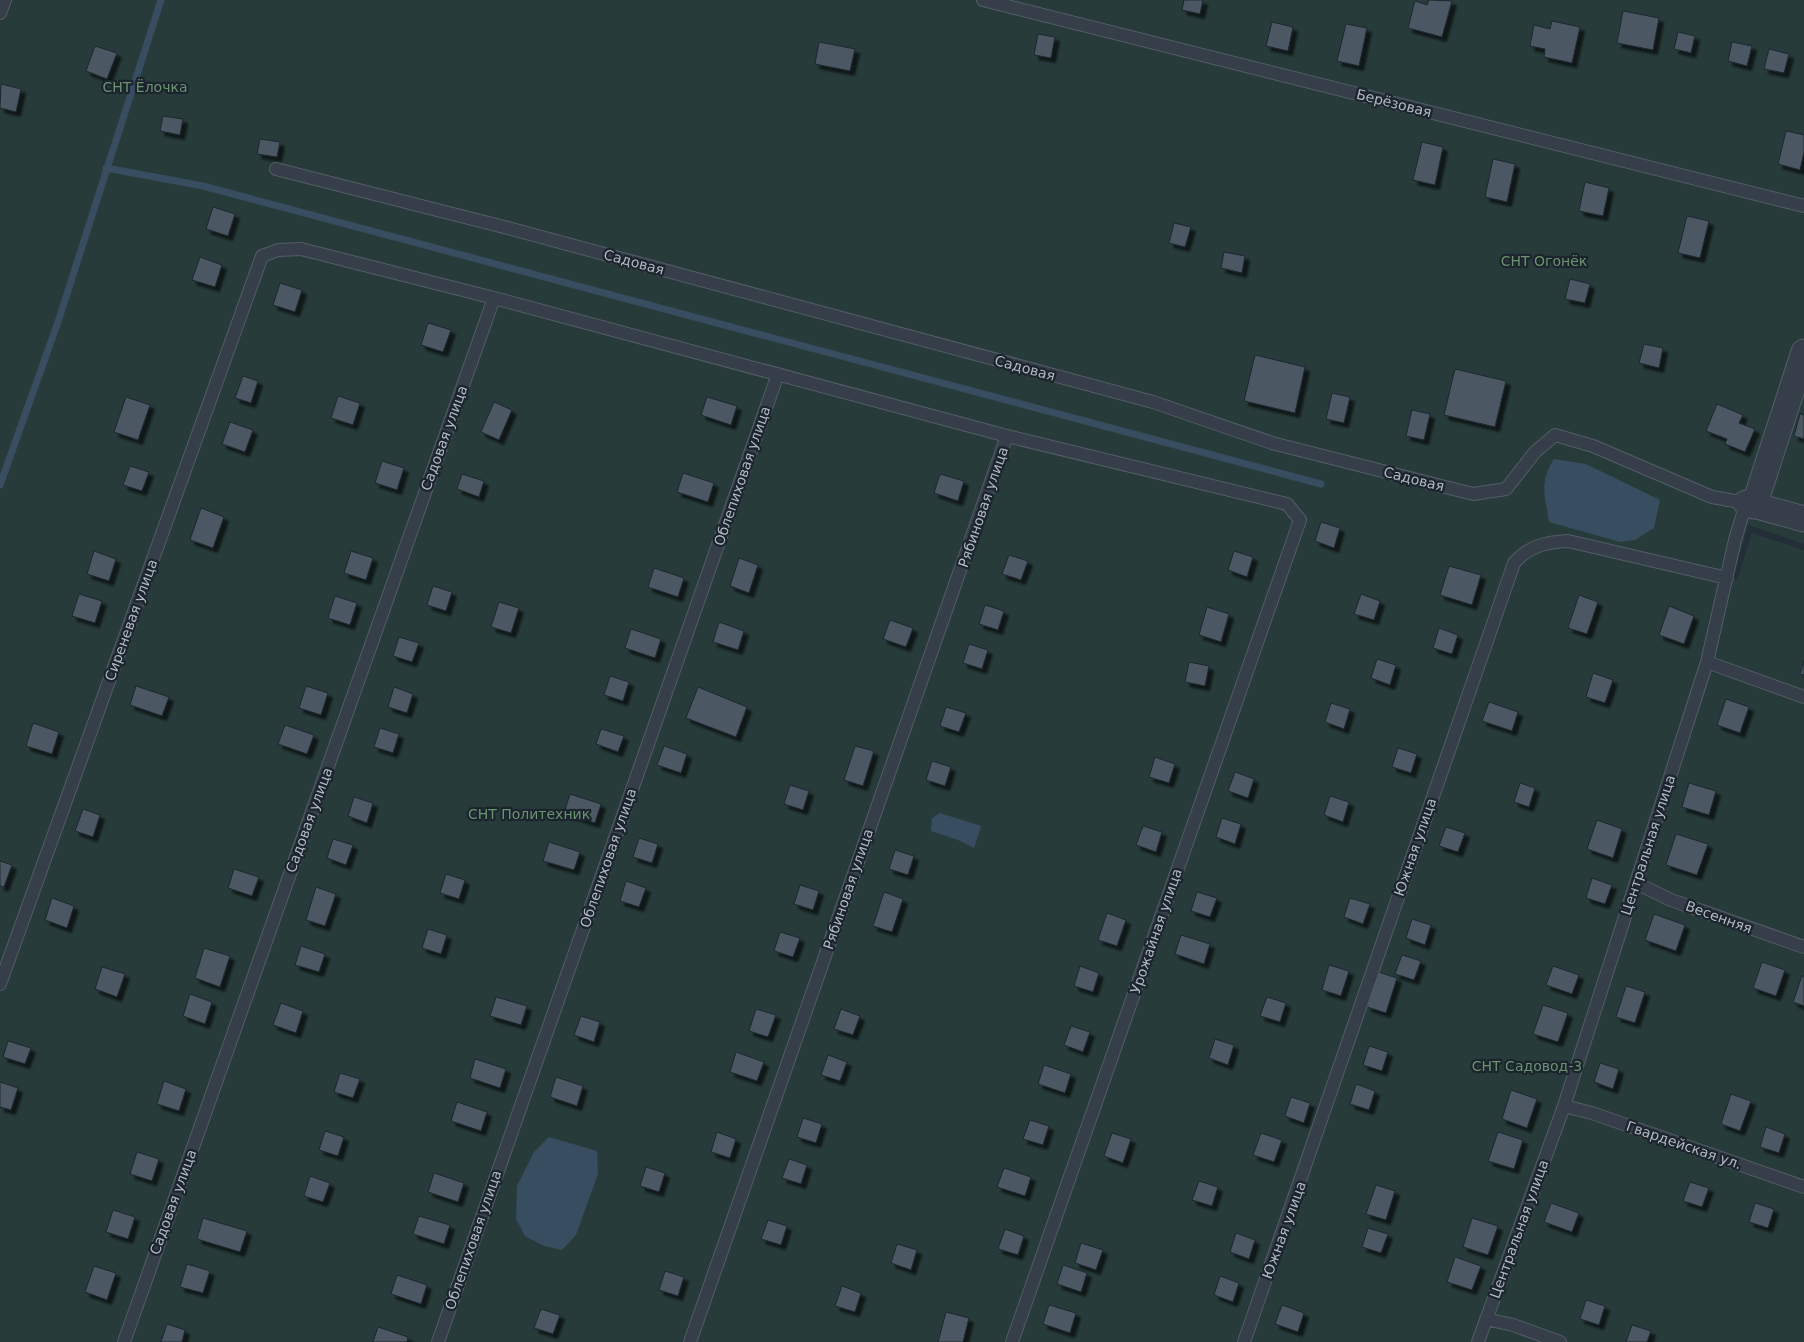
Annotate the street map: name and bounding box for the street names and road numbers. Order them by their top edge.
street label: Берёзовая [1355,86,1433,120]
street label: Садовая [602,246,666,278]
street label: Садовая [993,352,1057,384]
street label: Садовая улица [418,383,470,493]
street label: Облепиховая улица [711,404,773,548]
street label: Рябиновая улица [955,445,1011,569]
street label: Садовая [1382,464,1446,494]
street label: Сиреневая улица [102,557,160,683]
street label: Садовая улица [283,765,335,875]
street label: Центральная улица [1618,773,1678,917]
street label: Облепиховая улица [577,786,639,930]
street label: Южная улица [1391,796,1439,898]
street label: Рябиновая улица [820,827,876,951]
street label: Урожайная улица [1127,866,1185,996]
street label: Весенняя [1684,898,1754,936]
street label: Гвардейская ул. [1624,1118,1744,1172]
street label: Садовая улица [147,1147,199,1257]
street label: Центральная улица [1486,1157,1552,1301]
street label: Облепиховая улица [442,1168,504,1312]
street label: Южная улица [1259,1179,1309,1281]

